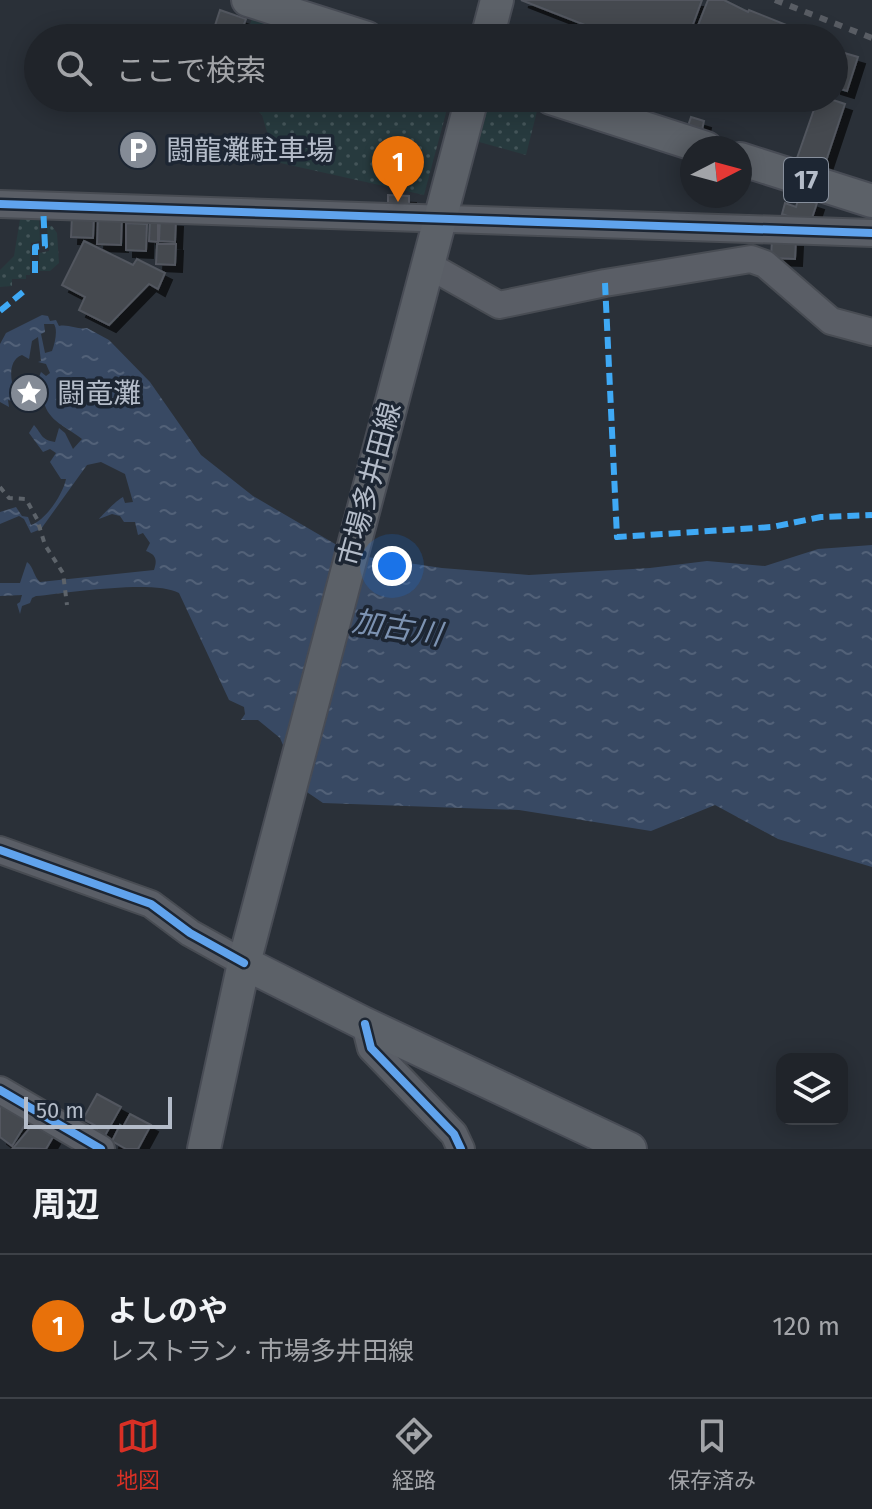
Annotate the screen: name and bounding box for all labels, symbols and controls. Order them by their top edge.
search box [24,24,848,112]
icon: search [52,46,96,90]
text: ここで検索 [116,53,266,89]
parking icon: 闘龍灘駐車場 [117,129,159,171]
place label: 闘龍灘駐車場 [166,134,334,167]
pin: 1 [372,136,424,202]
north arrow [680,136,752,208]
road number: 17 [784,158,828,202]
place icon: 闘竜灘 [8,372,50,414]
place label: 闘竜灘 [57,377,141,410]
street label: 市場多井田線 [332,399,407,570]
your location [372,546,412,586]
water label: 加古川 [350,603,447,653]
map controls [776,1053,848,1125]
button: layers [776,1053,848,1125]
scale bar [24,1093,172,1129]
text: 50 m [36,1097,84,1124]
text: 周辺 [32,1184,100,1225]
text: よしのや [108,1293,228,1329]
text: 1 [52,1311,64,1342]
text: 120 m [772,1311,840,1342]
text: レストラン · 市場多井田線 [108,1336,414,1367]
tab: 地図 [116,1414,160,1494]
tab: 経路 [392,1414,436,1494]
tab: 保存済み [668,1414,756,1494]

